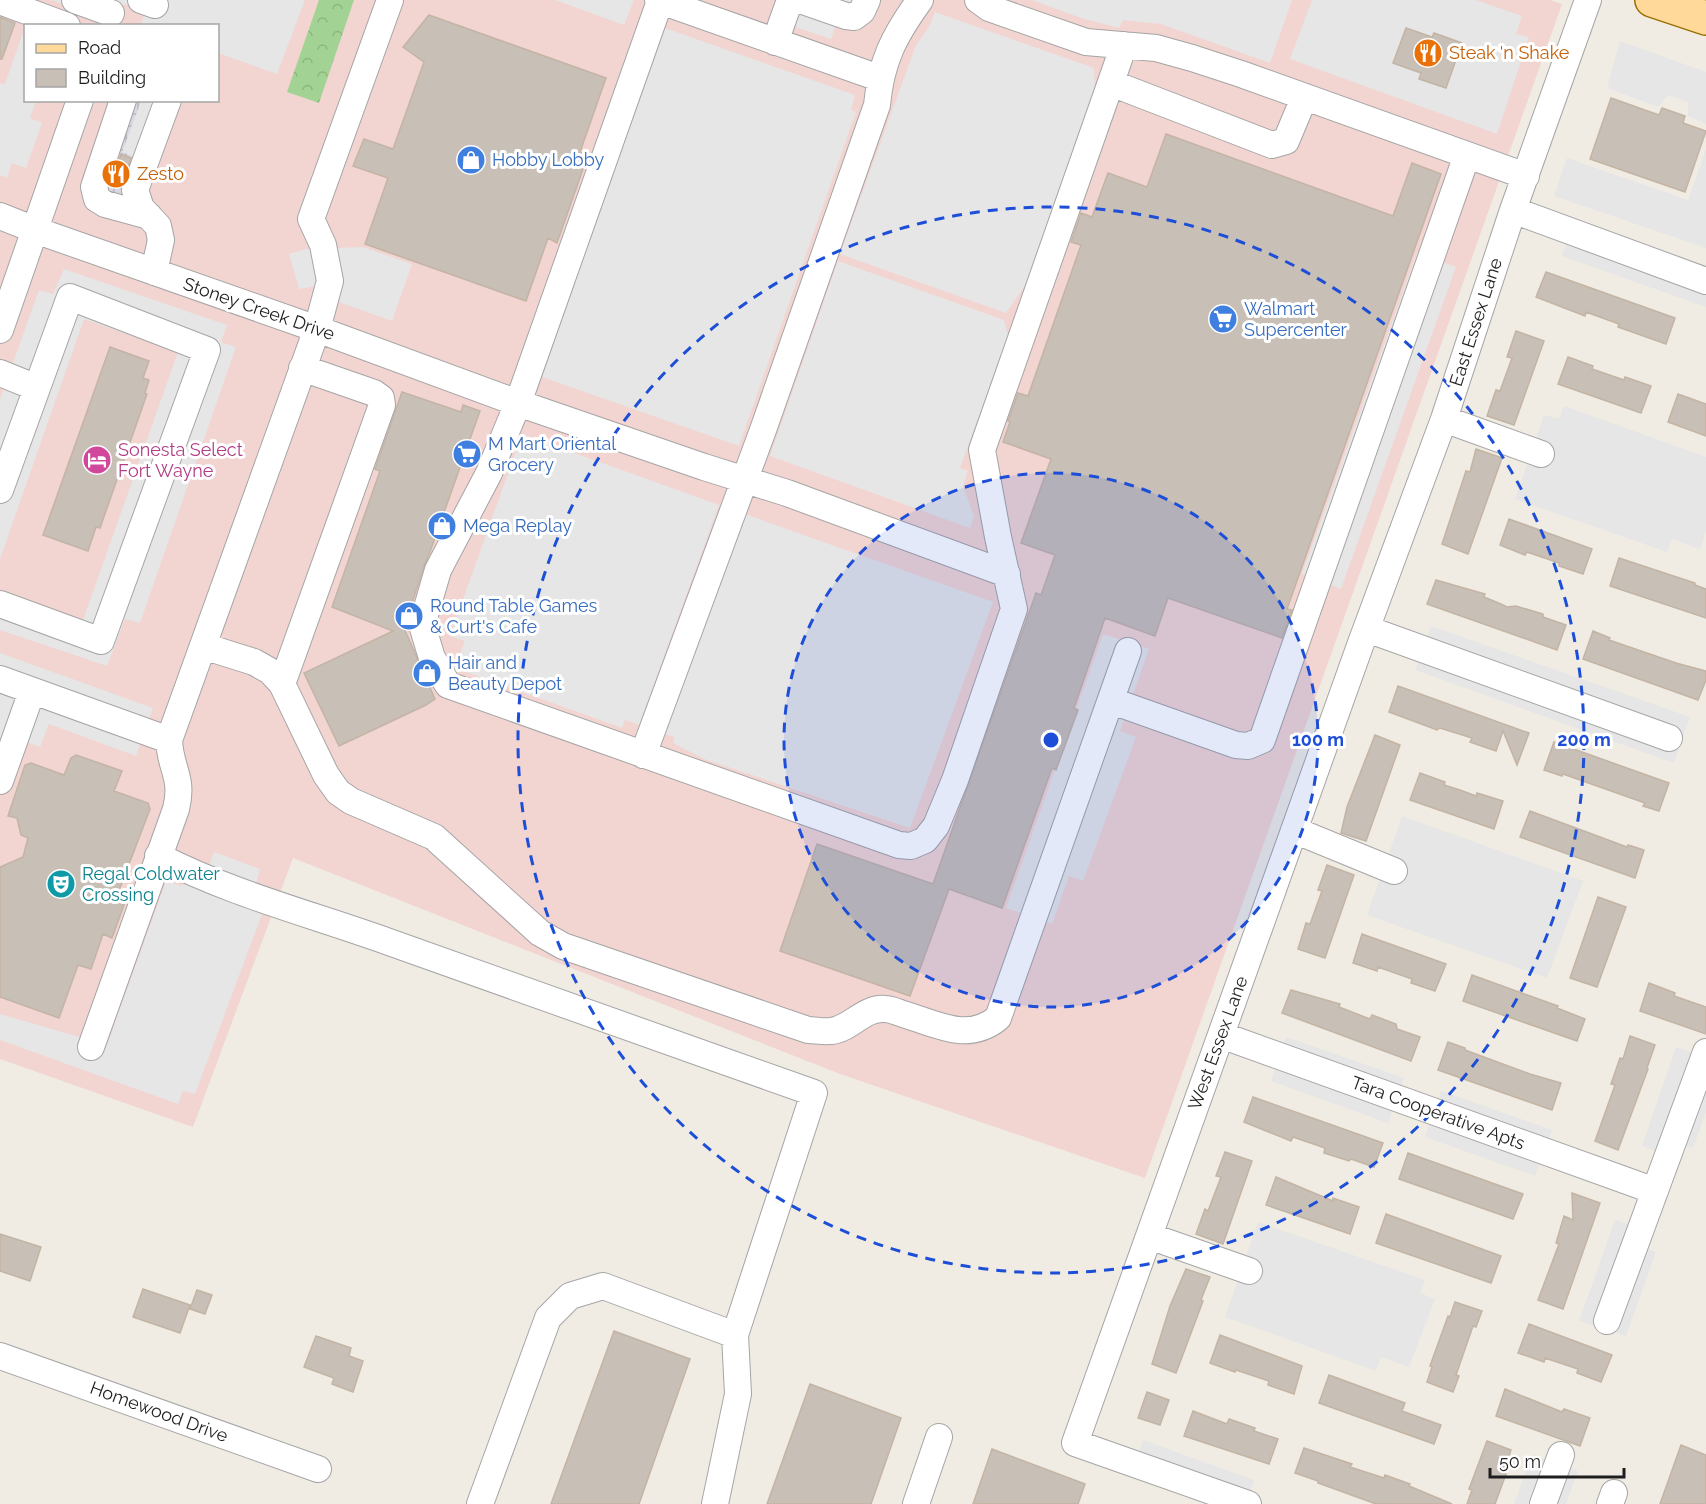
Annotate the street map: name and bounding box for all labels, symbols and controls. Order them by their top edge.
legend [24,24,219,102]
text: Road [78,37,121,58]
restaurant icon: Steak 'n Shake [1412,37,1444,69]
place label: Steak 'n Shake [1449,42,1570,63]
text: Building [78,67,146,88]
shop icon: Hobby Lobby [455,144,487,176]
place label: Hobby Lobby [492,149,604,170]
restaurant icon: Zesto [100,158,132,190]
place label: Zesto [137,163,184,184]
street label: East Essex Lane [1445,255,1506,389]
street label: Stoney Creek Drive [181,273,338,344]
place label: Walmart Supercenter [1244,298,1348,340]
supermarket icon: Walmart Supercenter [1207,303,1239,335]
place label: M Mart Oriental Grocery [488,433,616,475]
supermarket icon: M Mart Oriental Grocery [451,438,483,470]
place label: Sonesta Select Fort Wayne [118,439,243,481]
hotel icon: Sonesta Select Fort Wayne [81,444,113,476]
shop icon: Mega Replay [426,510,458,542]
place label: Mega Replay [463,515,572,536]
place label: Round Table Games & Curt's Cafe [430,595,597,637]
shop icon: Round Table Games & Curt's Cafe [393,600,425,632]
place label: Hair and Beauty Depot [448,652,562,694]
shop icon: Hair and Beauty Depot [411,657,443,689]
text: 100 m [1292,729,1344,750]
text: 200 m [1557,729,1611,750]
centre of rings [1041,730,1061,750]
place label: Regal Coldwater Crossing [82,863,221,905]
theatre icon: Regal Coldwater Crossing [45,868,77,900]
street label: West Essex Lane [1184,973,1252,1113]
street label: Tara Cooperative Apts [1349,1071,1528,1154]
street label: Homewood Drive [87,1377,231,1446]
scale bar [1490,1441,1624,1479]
text: 50 m [1499,1451,1541,1472]

